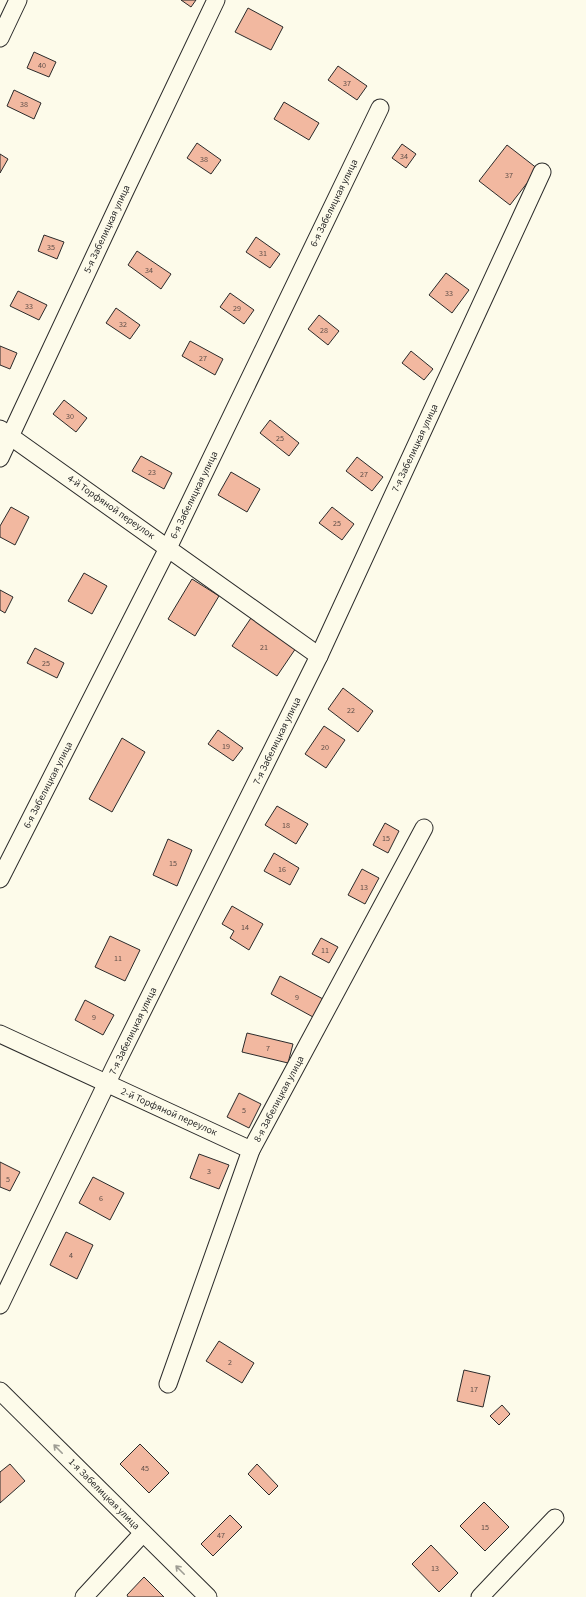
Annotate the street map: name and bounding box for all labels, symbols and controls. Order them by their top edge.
house number: 40 [38,60,46,71]
house number: 37 [343,78,351,89]
house number: 38 [20,99,28,110]
house number: 34 [400,151,408,162]
house number: 38 [200,154,208,165]
street label: 6-я Забелицкая улица [307,157,361,249]
house number: 37 [505,170,513,181]
street label: 5-я Забелицкая улица [80,183,134,275]
house number: 35 [47,242,55,253]
house number: 31 [259,248,267,259]
house number: 34 [145,265,153,276]
house number: 33 [445,288,453,299]
house number: 33 [25,301,33,312]
house number: 29 [233,303,241,314]
house number: 32 [119,319,127,330]
house number: 28 [320,325,328,336]
house number: 27 [199,353,207,364]
street label: 7-я Забелицкая улица [388,402,442,494]
house number: 30 [66,411,74,422]
house number: 25 [276,433,284,444]
street label: 6-я Забелицкая улица [167,449,221,541]
house number: 23 [148,467,156,478]
house number: 27 [360,469,368,480]
street label: 4-й Торфяной переулок [64,471,158,543]
house number: 25 [333,518,341,529]
house number: 21 [260,642,268,653]
house number: 25 [42,658,50,669]
street label: 7-я Забелицкая улица [250,695,304,787]
house number: 22 [347,705,355,716]
street label: 6-я Забелицкая улица [20,739,76,831]
house number: 19 [222,741,230,752]
house number: 20 [321,742,329,753]
house number: 18 [282,820,290,831]
house number: 15 [382,833,390,844]
house number: 15 [169,858,177,869]
house number: 16 [278,864,286,875]
house number: 13 [360,882,368,893]
house number: 14 [241,922,249,933]
house number: 11 [321,945,329,956]
house number: 11 [114,953,122,964]
street label: 7-я Забелицкая улица [106,985,160,1077]
house number: 9 [295,992,299,1003]
house number: 9 [92,1012,96,1023]
house number: 7 [266,1043,270,1054]
street label: 8-я Забелицкая улица [250,1053,308,1145]
street label: 2-й Торфяной переулок [119,1084,219,1140]
house number: 5 [242,1105,246,1116]
house number: 3 [207,1166,211,1177]
house number: 5 [6,1174,10,1185]
house number: 6 [99,1193,103,1204]
house number: 4 [69,1250,73,1261]
house number: 2 [228,1357,232,1368]
house number: 17 [470,1384,478,1395]
one-way arrow [53,1444,63,1453]
street label: 1-я Забелицкая улица [65,1455,143,1533]
house number: 45 [141,1463,149,1474]
house number: 15 [481,1522,489,1533]
house number: 47 [217,1530,225,1541]
house number: 13 [431,1563,439,1574]
one-way arrow [175,1565,185,1575]

